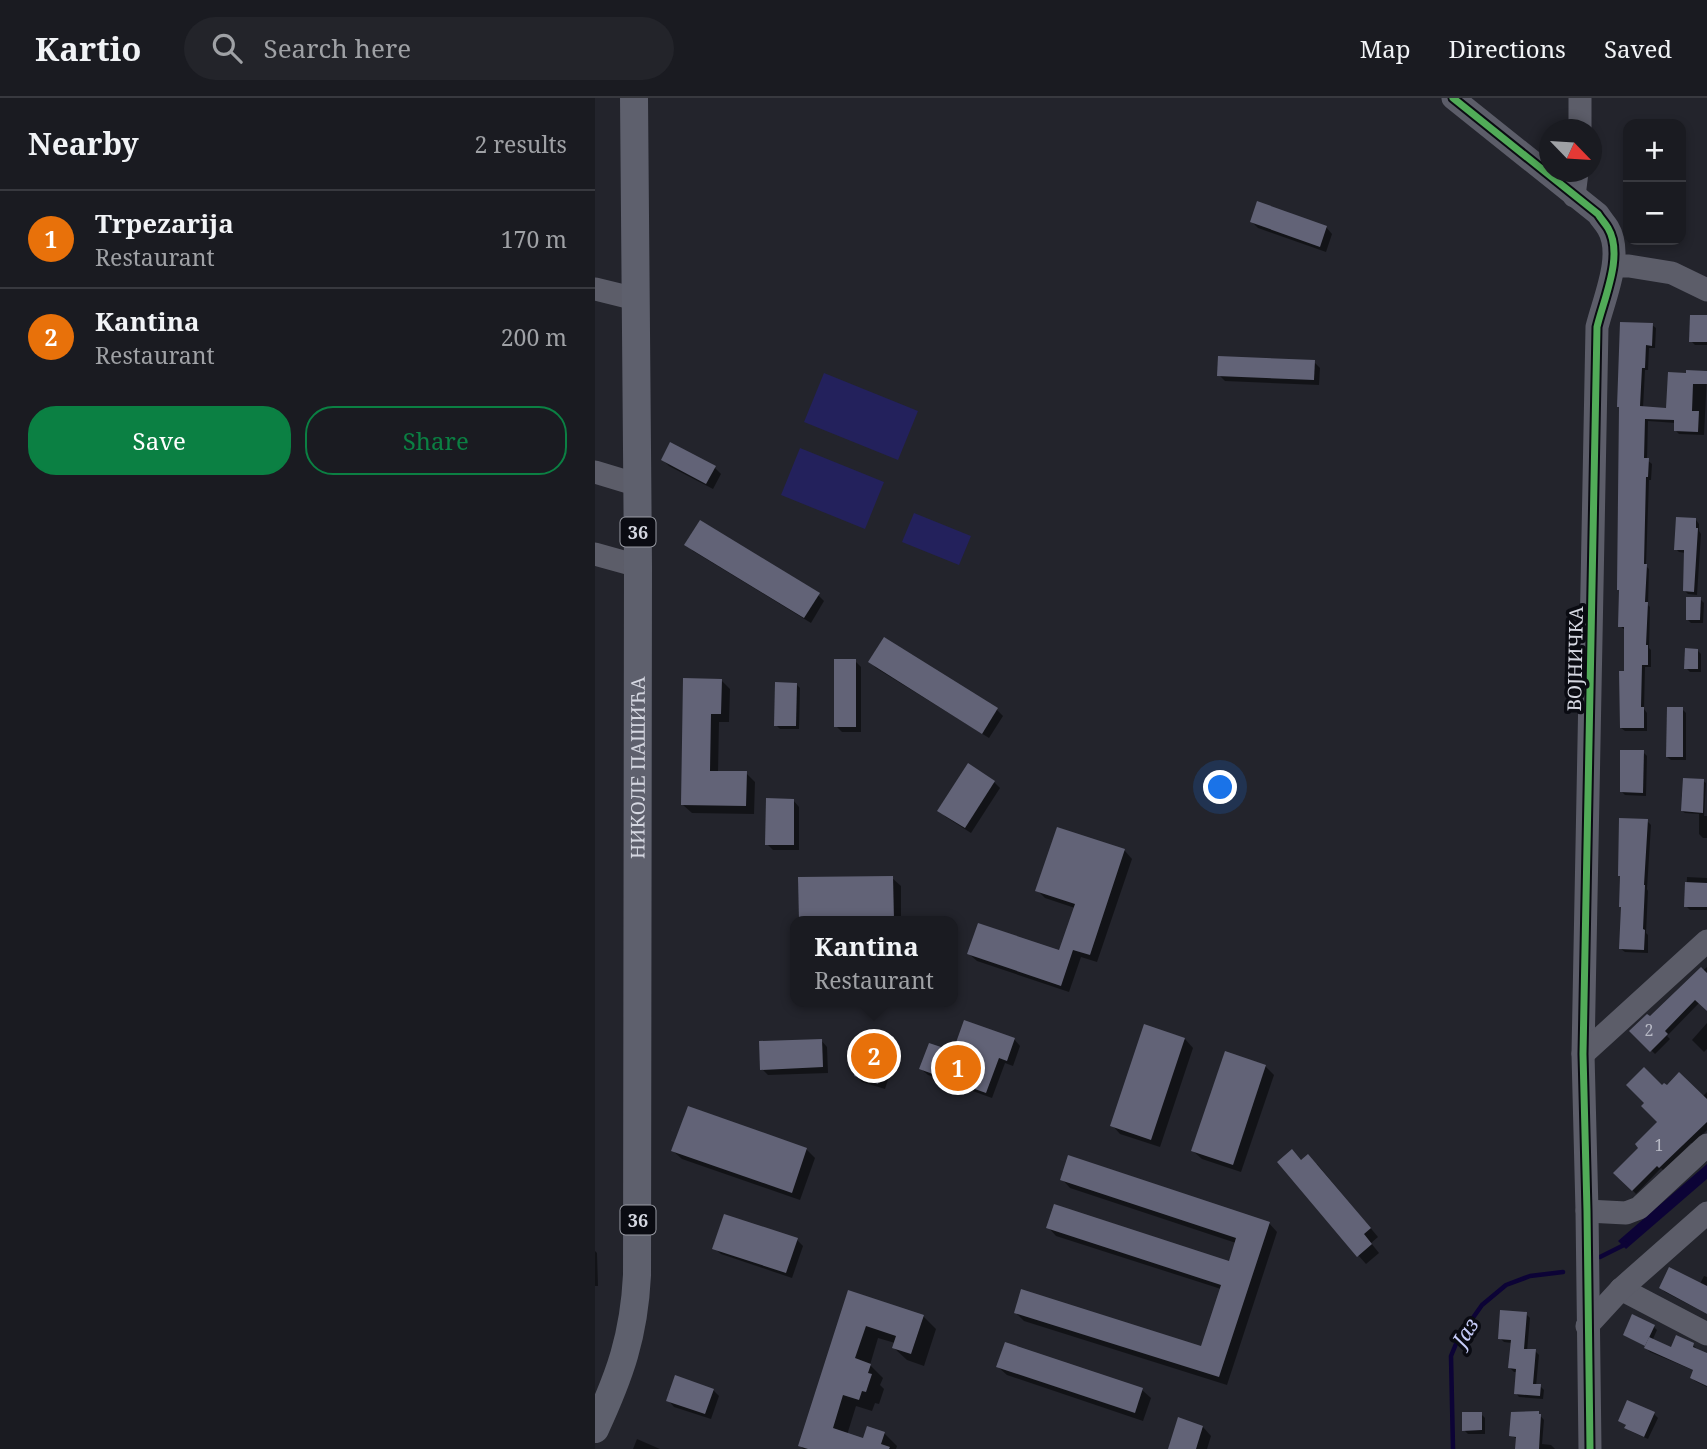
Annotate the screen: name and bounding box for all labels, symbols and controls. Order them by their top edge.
search box [184,17,674,80]
text: Kartio [35,26,142,71]
icon: search [208,29,246,67]
text: Search here [264,30,411,66]
text: Map [1360,32,1411,65]
text: Directions [1449,32,1566,65]
text: Saved [1604,32,1672,65]
north arrow [1539,119,1602,182]
map controls [1623,119,1686,245]
button: + [1623,119,1686,182]
text: Nearby [28,123,139,164]
text: 2 results [474,128,567,160]
button: − [1623,182,1686,245]
text: Trpezarija [95,205,234,241]
text: 1 [45,223,58,255]
text: 170 m [501,223,567,255]
text: Restaurant [95,241,215,273]
text: Kantina [95,303,200,339]
text: 2 [45,321,58,353]
text: 200 m [501,321,567,353]
text: Restaurant [95,339,215,371]
button: Save [28,406,291,475]
button: Share [305,406,567,475]
road number: 36 [621,518,655,546]
street label: ВОЈНИЧКА [1561,606,1589,712]
street label: НИКОЛЕ ПАШИЋА [625,676,651,859]
your location [1203,770,1237,804]
popup [790,916,958,1007]
text: Kantina [814,928,919,964]
text: Restaurant [814,964,934,996]
house number: 2 [1645,1019,1653,1041]
pin: 2 [851,1030,897,1082]
pin: 1 [935,1042,981,1094]
house number: 1 [1655,1134,1663,1156]
road number: 36 [621,1205,655,1234]
water label: Јаз [1444,1312,1485,1355]

